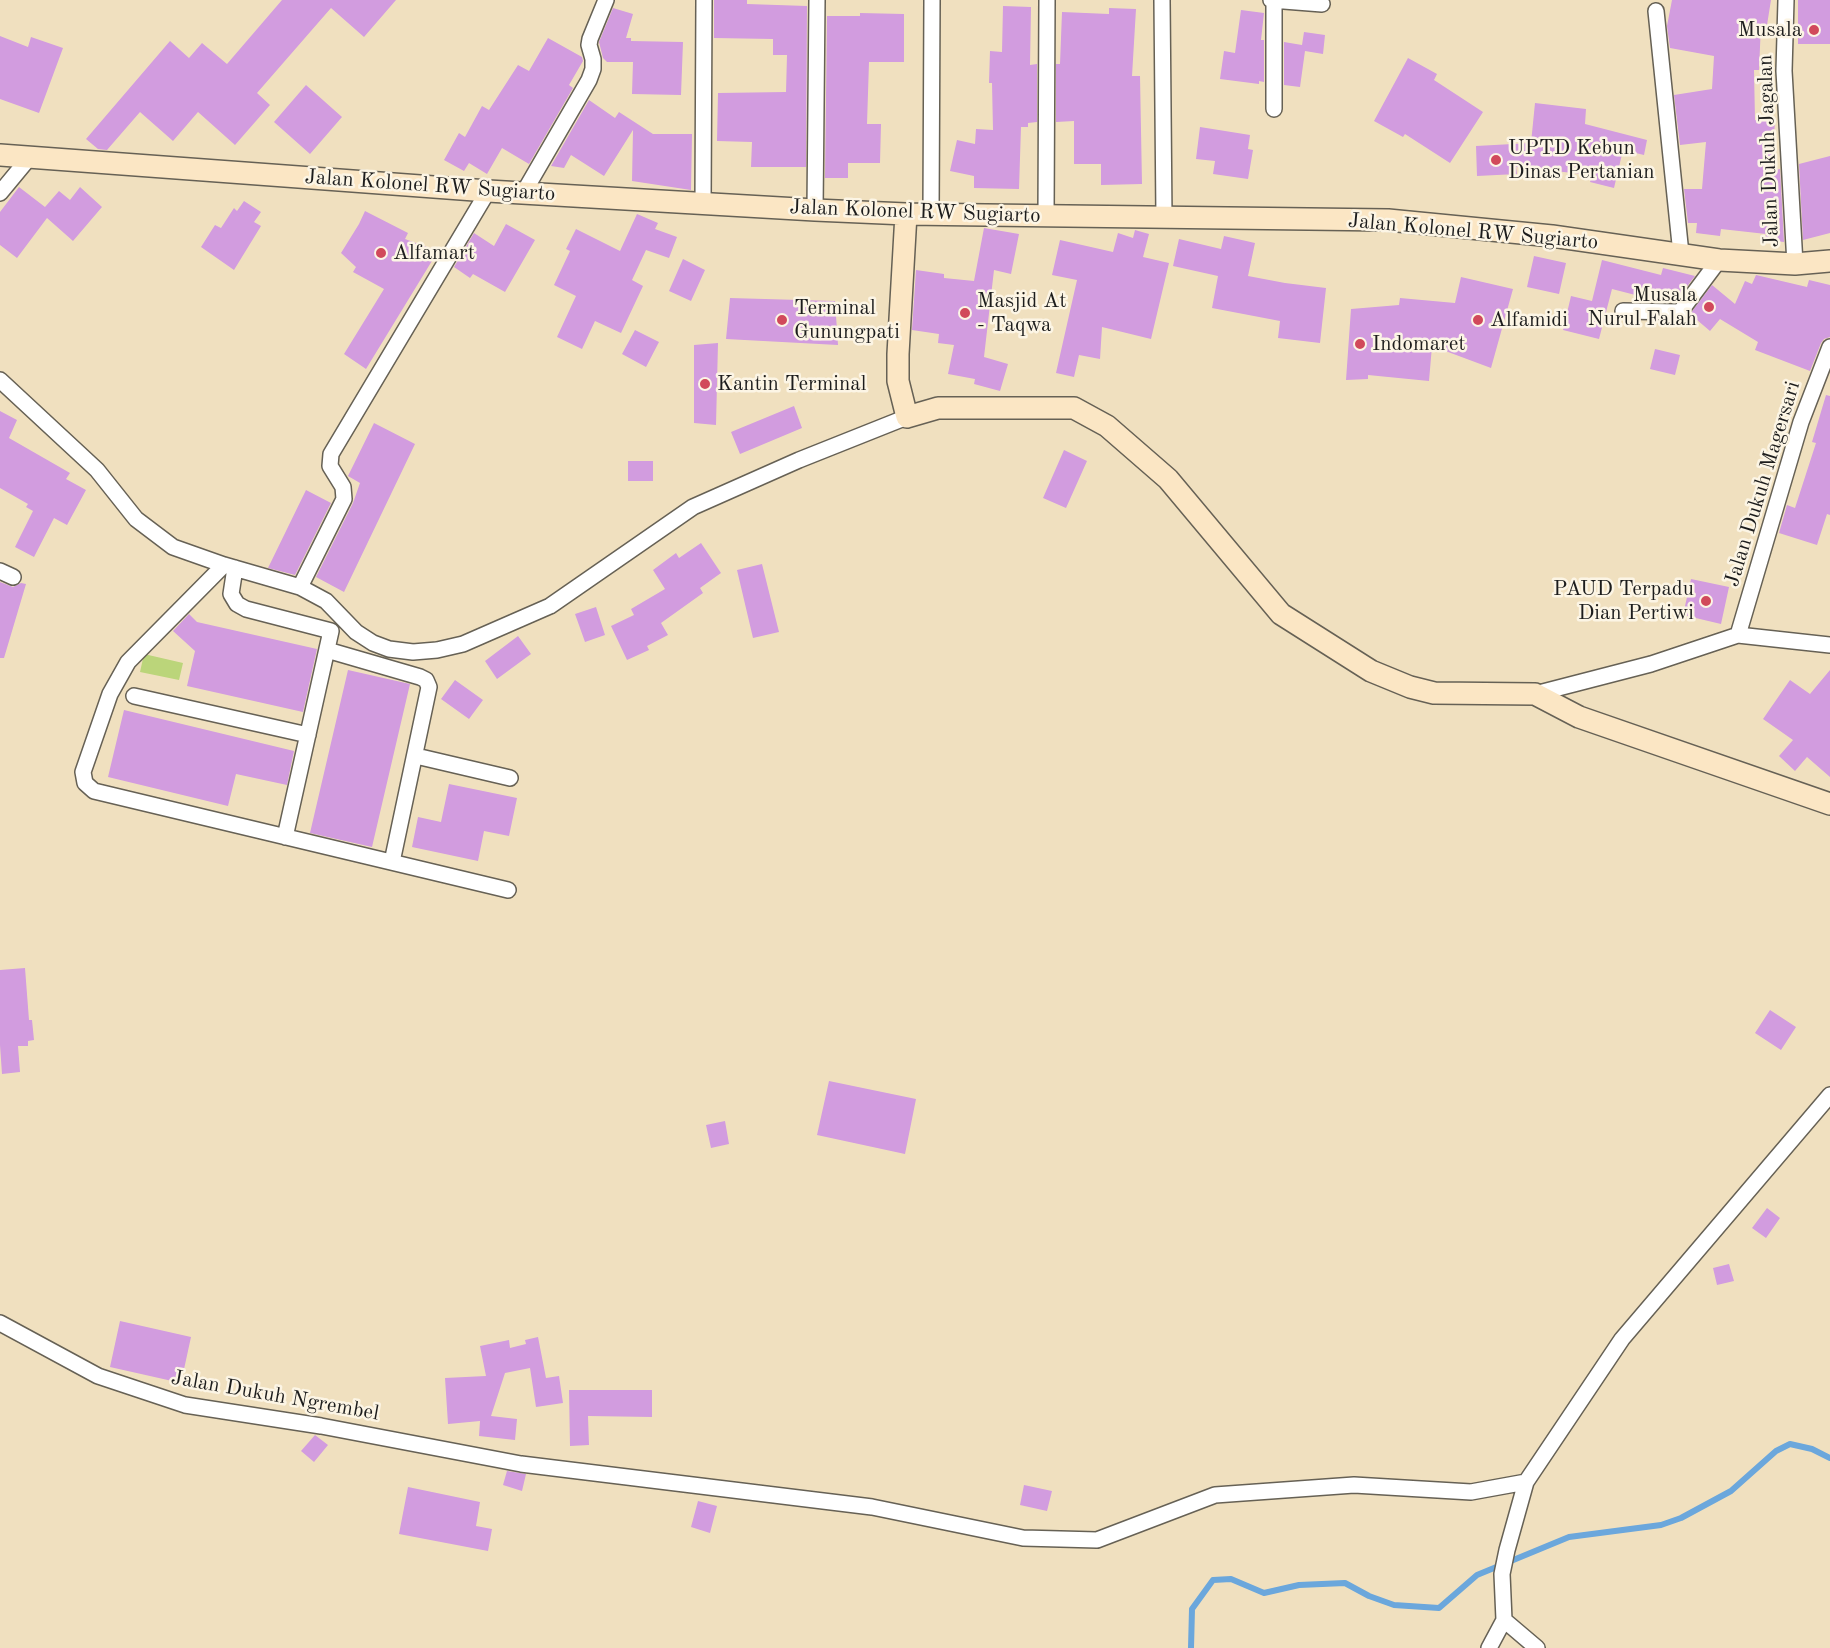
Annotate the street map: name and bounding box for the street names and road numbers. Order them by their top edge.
street label: Jalan Dukuh Jagalan [1753,54,1785,248]
street label: Jalan Kolonel RW Sugiarto [304,165,556,207]
street label: Jalan Kolonel RW Sugiarto [789,195,1041,229]
street label: Jalan Kolonel RW Sugiarto [1347,208,1599,256]
street label: Jalan Dukuh Magersari [1720,378,1806,590]
street label: Jalan Dukuh Ngrembel [169,1365,381,1427]

